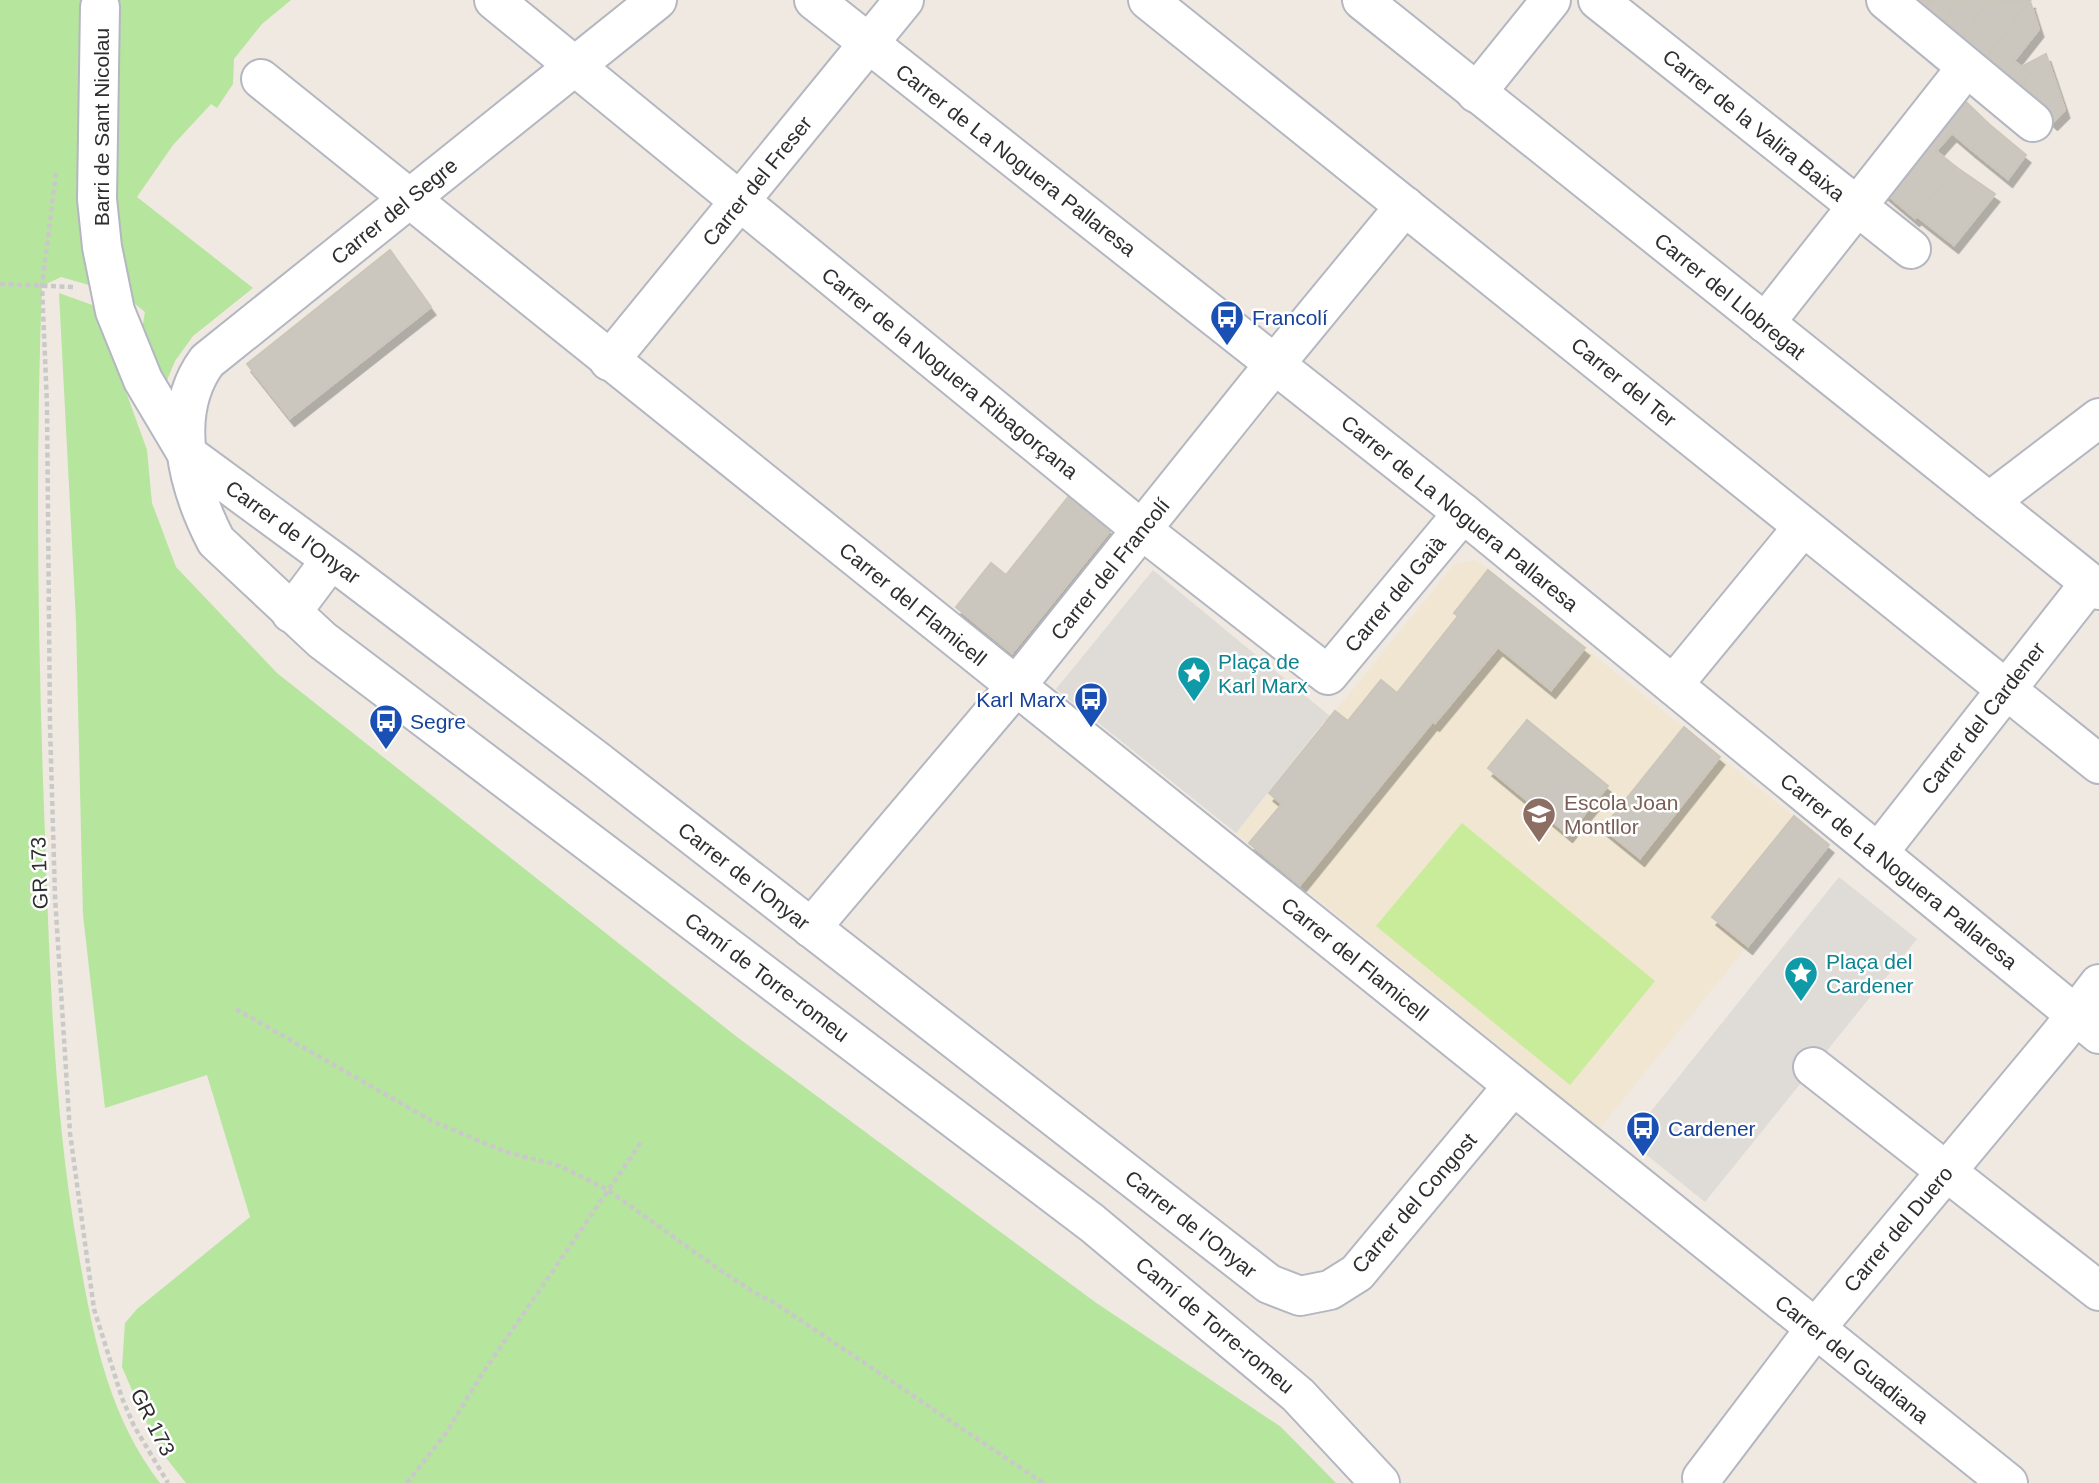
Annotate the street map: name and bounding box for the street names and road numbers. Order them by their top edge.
street label: Barri de Sant Nicolau [90,28,113,226]
street label: Carrer de la Valira Baixa [1658,45,1850,206]
street label: Carrer de La Noguera Pallaresa [892,59,1141,261]
street label: Carrer del Freser [698,112,816,250]
street label: Carrer del Segre [326,153,462,269]
street label: Carrer del Llobregat [1650,228,1810,364]
street label: Carrer de la Noguera Ribagorçana [818,263,1083,484]
street label: Carrer del Ter [1567,333,1681,431]
street label: Carrer de La Noguera Pallaresa [1337,410,1583,616]
street label: Carrer de l'Onyar [221,476,365,588]
street label: Carrer del Francolí [1046,494,1174,644]
street label: Carrer del Gaià [1340,531,1450,656]
street label: Carrer del Flamicell [835,538,991,670]
street label: Carrer del Cardener [1916,637,2050,799]
street label: Carrer de La Noguera Pallaresa [1776,768,2022,974]
street label: Carrer de l'Onyar [674,818,814,934]
street label: GR 173 [26,836,52,910]
street label: Carrer del Flamicell [1277,893,1433,1025]
street label: Camí de Torre-romeu [681,908,853,1046]
street label: Carrer del Congost [1347,1128,1481,1277]
street label: Carrer del Duero [1839,1162,1957,1296]
street label: Carrer de l'Onyar [1121,1166,1261,1282]
street label: Camí de Torre-romeu [1131,1252,1299,1398]
street label: Carrer del Guadiana [1771,1290,1933,1428]
street label: GR 173 [126,1385,180,1459]

